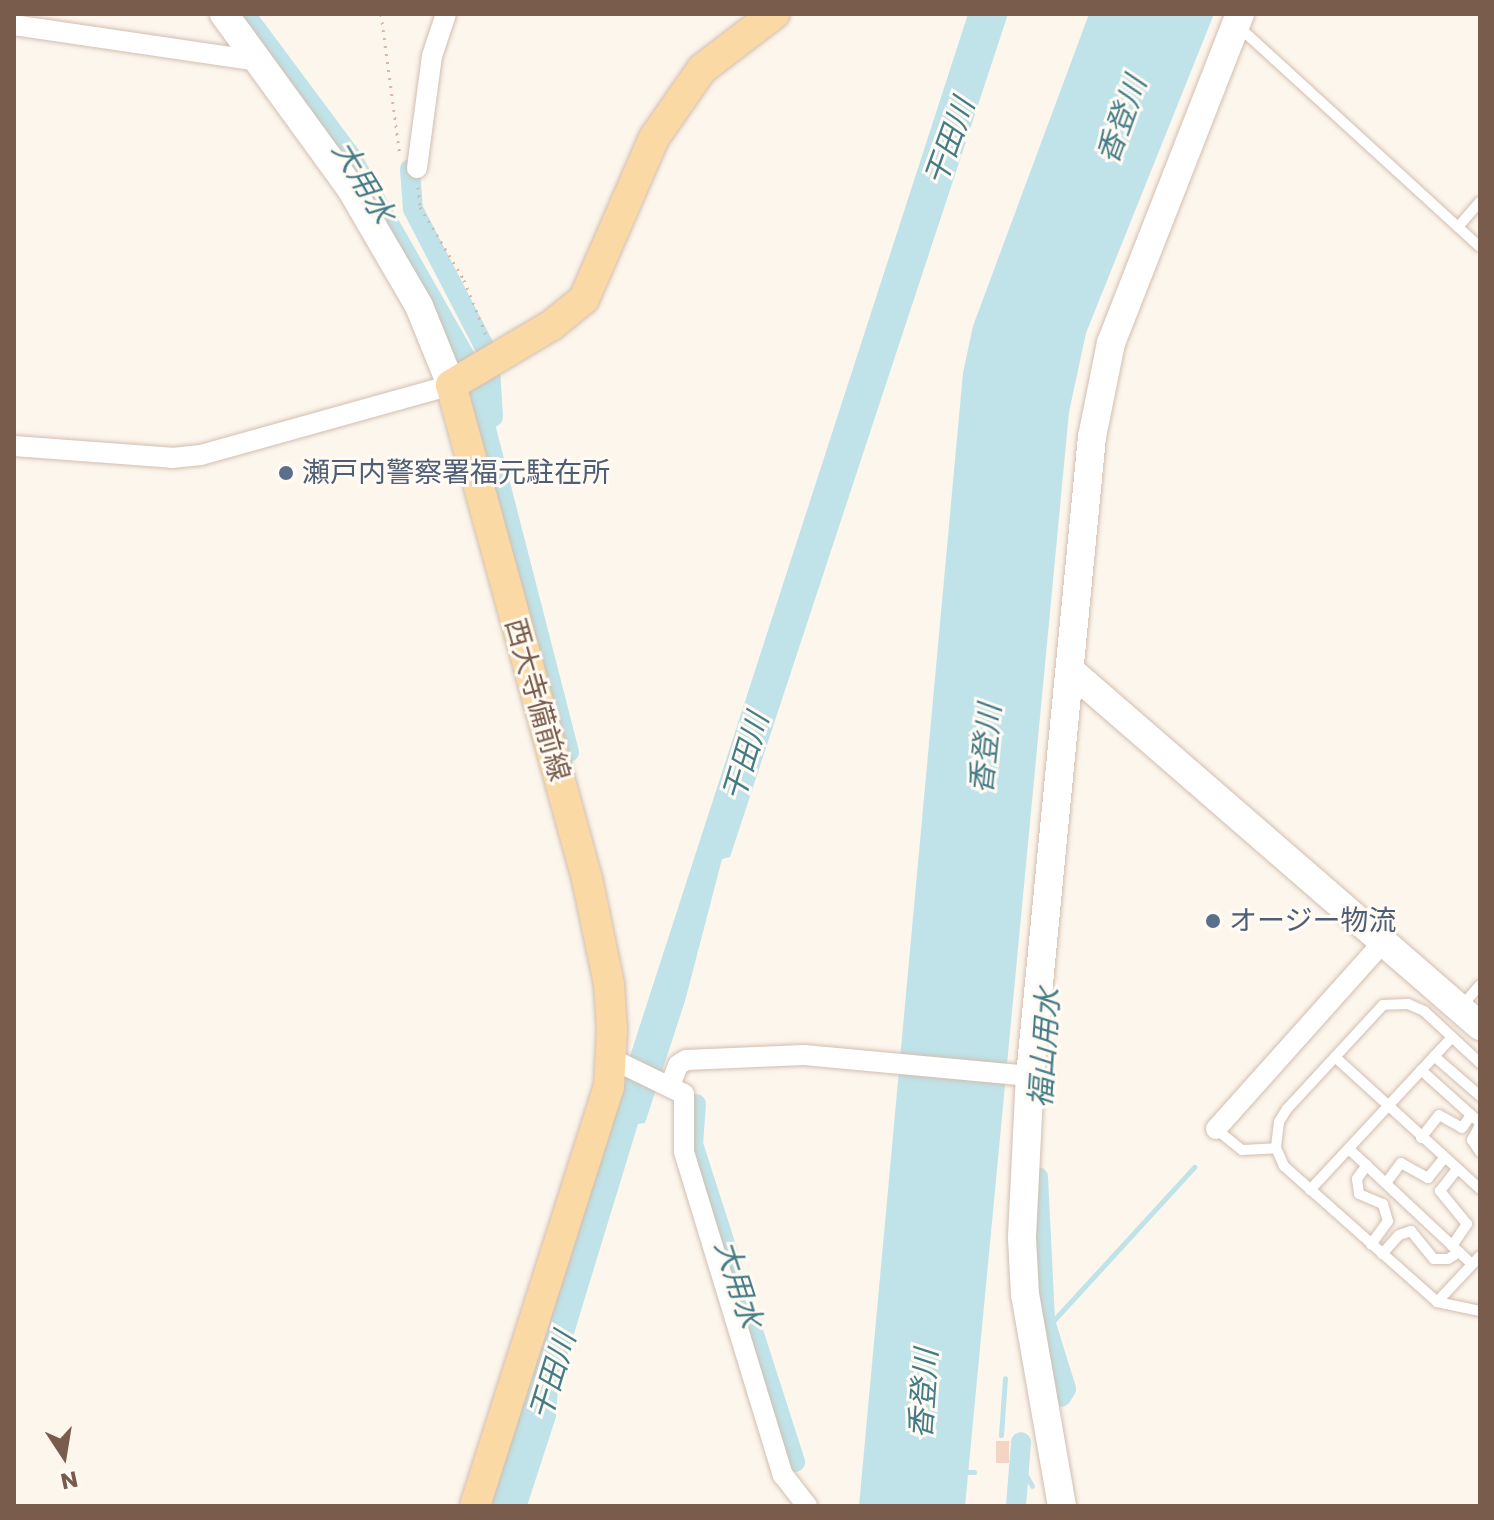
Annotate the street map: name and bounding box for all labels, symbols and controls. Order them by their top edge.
water label: 香登川 [1090,72,1154,168]
water label: 干田川 [918,94,982,190]
water label: 大用水 [324,134,402,230]
place label: 瀬戸内警察署福元駐在所 [302,456,610,490]
marker: 瀬戸内警察署福元駐在所 [277,464,295,482]
street label: 西大寺備前線 [498,615,576,785]
water label: 香登川 [963,702,1009,796]
water label: 干田川 [716,709,776,805]
place label: オージー物流 [1229,904,1397,938]
marker: オージー物流 [1204,912,1222,930]
water label: 福山用水 [1023,987,1067,1109]
water label: 大用水 [707,1236,769,1332]
water label: 干田川 [523,1328,583,1424]
water label: 香登川 [903,1348,945,1440]
north arrow [24,1416,104,1496]
text: N [58,1463,80,1497]

